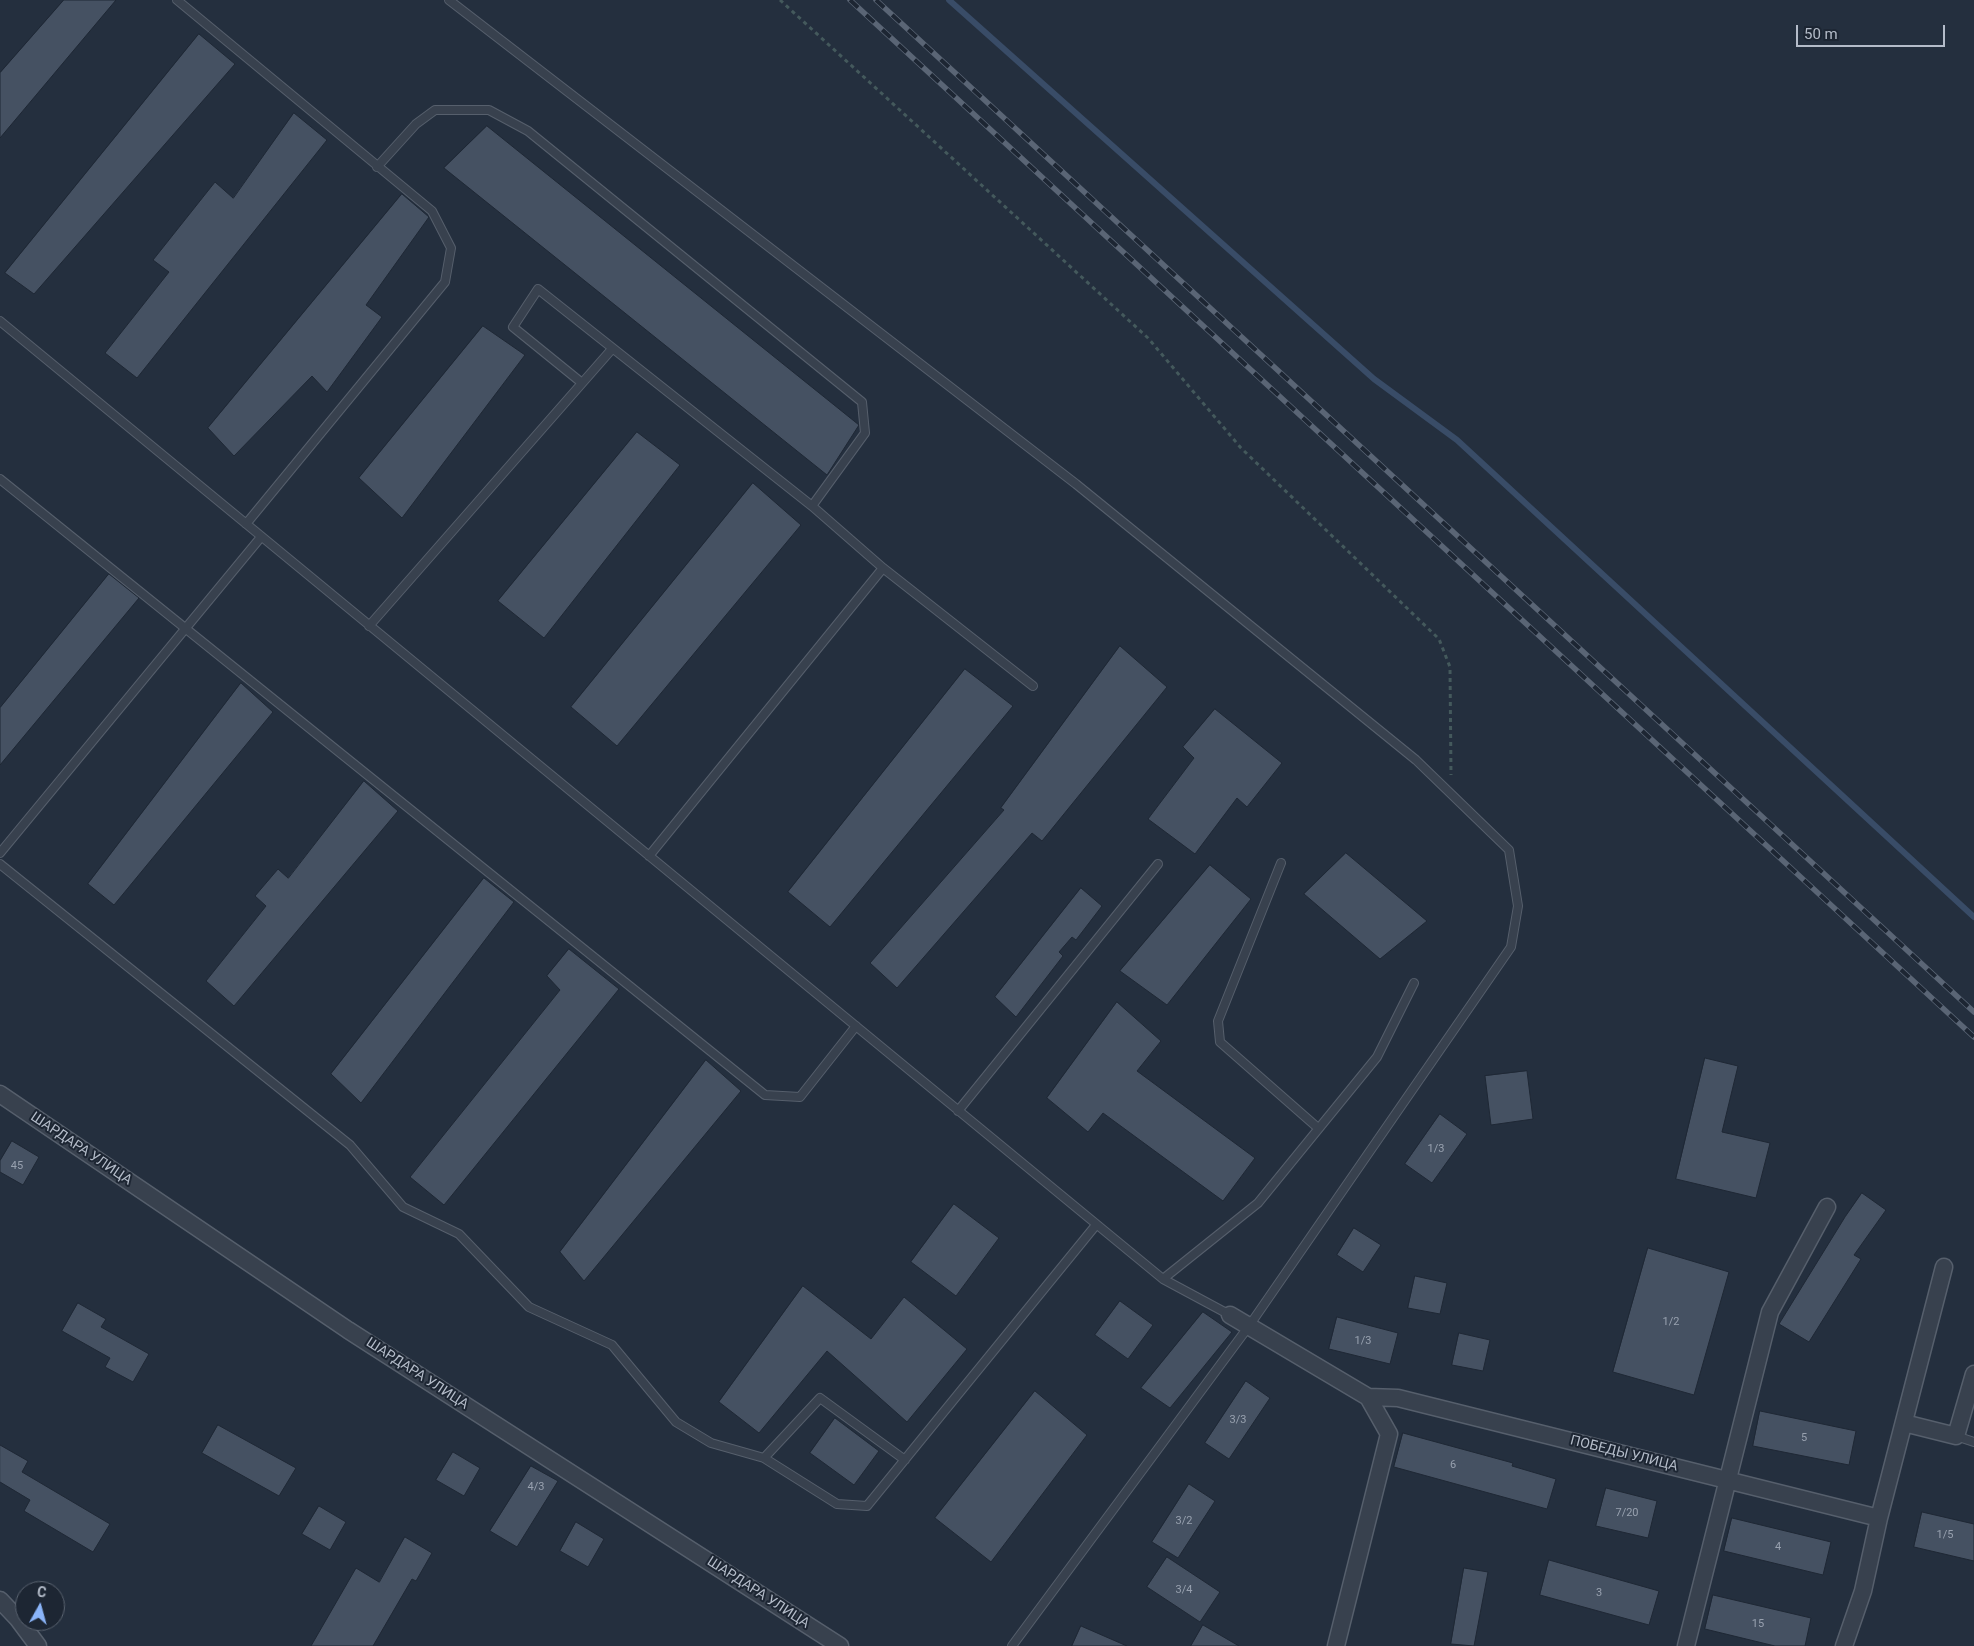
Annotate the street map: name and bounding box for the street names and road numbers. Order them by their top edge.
street label: ШАРДАРА УЛИЦА [27,1109,135,1189]
street label: ШАРДАРА УЛИЦА [363,1335,471,1413]
street label: ПОБЕДЫ УЛИЦА [1568,1433,1680,1475]
street label: ШАРДАРА УЛИЦА [704,1554,812,1632]

